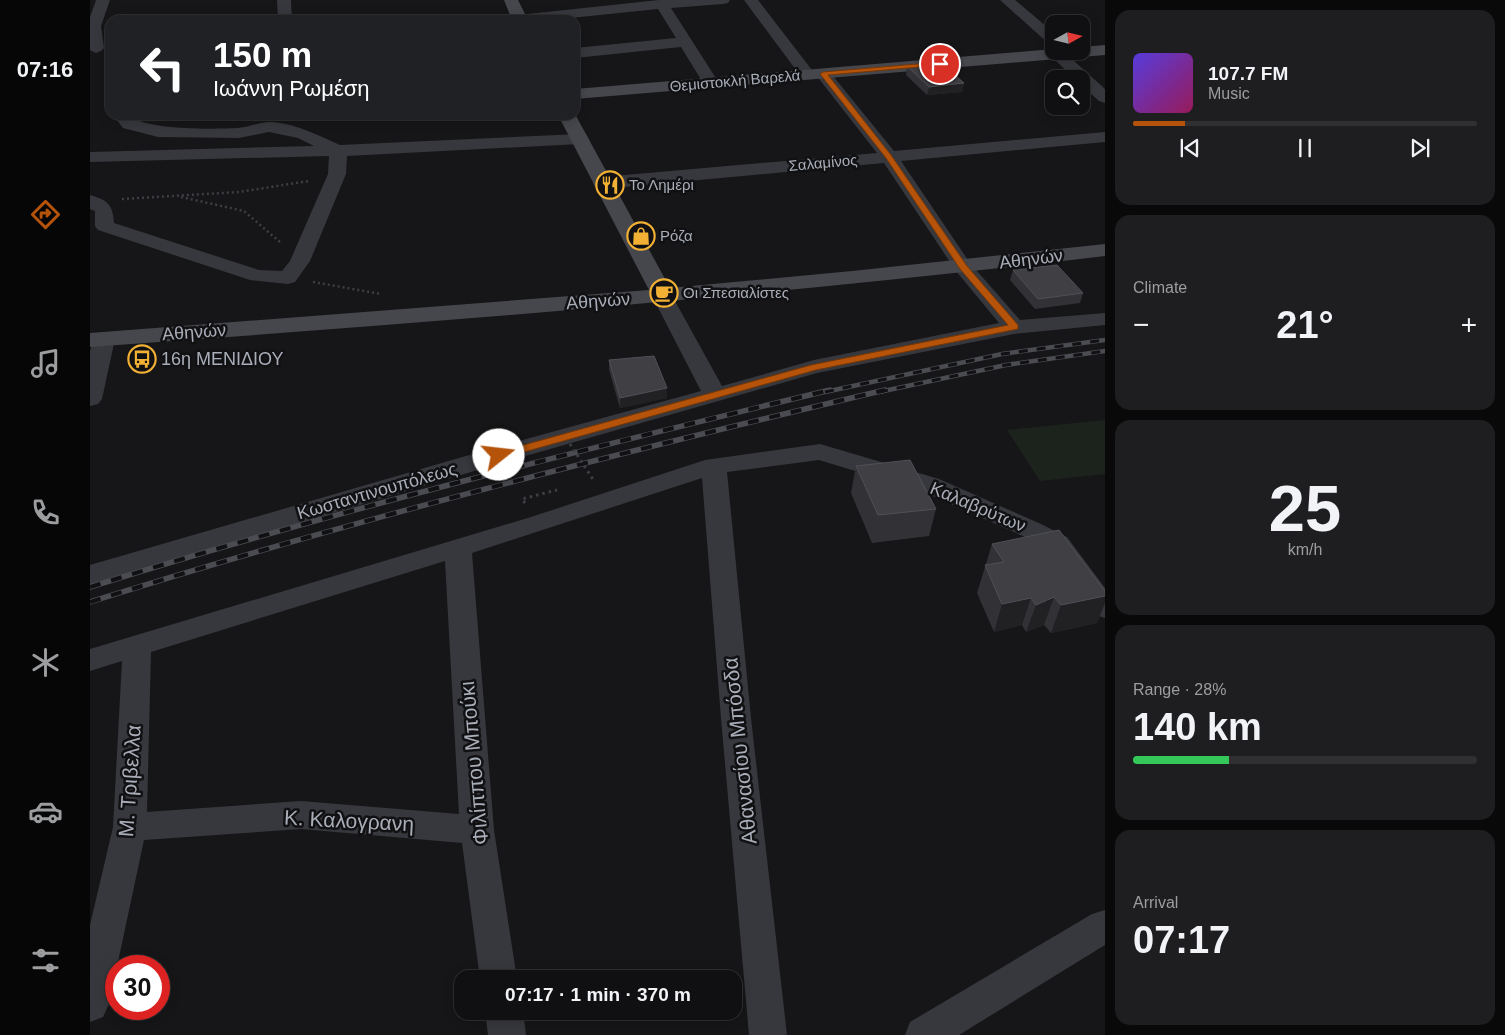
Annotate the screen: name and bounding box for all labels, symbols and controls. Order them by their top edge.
north arrow [1045,15,1090,60]
map controls [1045,15,1090,115]
icon: left [130,35,195,100]
text: 150 m [213,35,312,74]
pin [919,43,961,85]
icon: arrive [926,50,954,78]
text: 07:16 [17,57,73,82]
text: 107.7 FM [1208,63,1288,84]
street label: Θεμιστοκλή Βαρελά [669,66,801,95]
button: search [1045,70,1090,115]
text: Ιωάννη Ρωμέση [213,76,370,101]
text: Music [1208,85,1250,102]
icon: previous [1176,134,1204,162]
icon: pause [1291,134,1319,162]
icon: next [1406,134,1434,162]
street label: Σαλαμίνος [788,151,858,174]
restaurant icon: Το Λημέρι [595,170,625,200]
place label: Το Λημέρι [629,176,694,193]
icon: directions [28,197,63,232]
shop icon: Ρόζα [626,221,656,251]
place label: Ρόζα [660,227,693,244]
street label: Αθηνών [998,245,1064,273]
cafe icon: Οι Σπεσιαλίστες [649,278,679,308]
text: Climate [1133,279,1187,296]
place label: Οι Σπεσιαλίστες [683,284,789,301]
street label: Αθηνών [565,289,631,313]
text: 21° [1276,304,1334,346]
text: − [1133,309,1149,340]
text: + [1461,309,1477,340]
street label: Αθηνών [161,320,227,344]
bus stop icon: 16η ΜΕΝΙΔΙΟΥ [127,344,157,374]
icon: music [28,346,63,381]
place label: 16η ΜΕΝΙΔΙΟΥ [161,349,283,369]
position arrow [472,428,524,480]
street label: Κωσταντινουπόλεως [295,459,459,523]
text: 25 [1269,472,1341,545]
street label: Καλαβρύτων [927,478,1029,536]
icon: phone [28,495,63,530]
text: km/h [1288,541,1322,558]
icon: climate [28,645,63,680]
street label: Αθανασίου Μπόσδα [718,657,761,846]
street label: Φιλίππου Μπούκι [455,680,492,846]
text: Range · 28% [1133,681,1226,698]
text: 140 km [1133,706,1262,748]
street label: Μ. Τριβελλα [114,724,145,838]
icon: car [28,794,63,829]
street label: Κ. Καλογρανη [283,806,415,835]
text: Arrival [1133,894,1178,911]
text: 07:17 [1133,919,1230,961]
icon: filters [28,943,63,978]
speed limit sign: 30 [105,955,170,1020]
text: 07:17 · 1 min · 370 m [505,984,691,1005]

